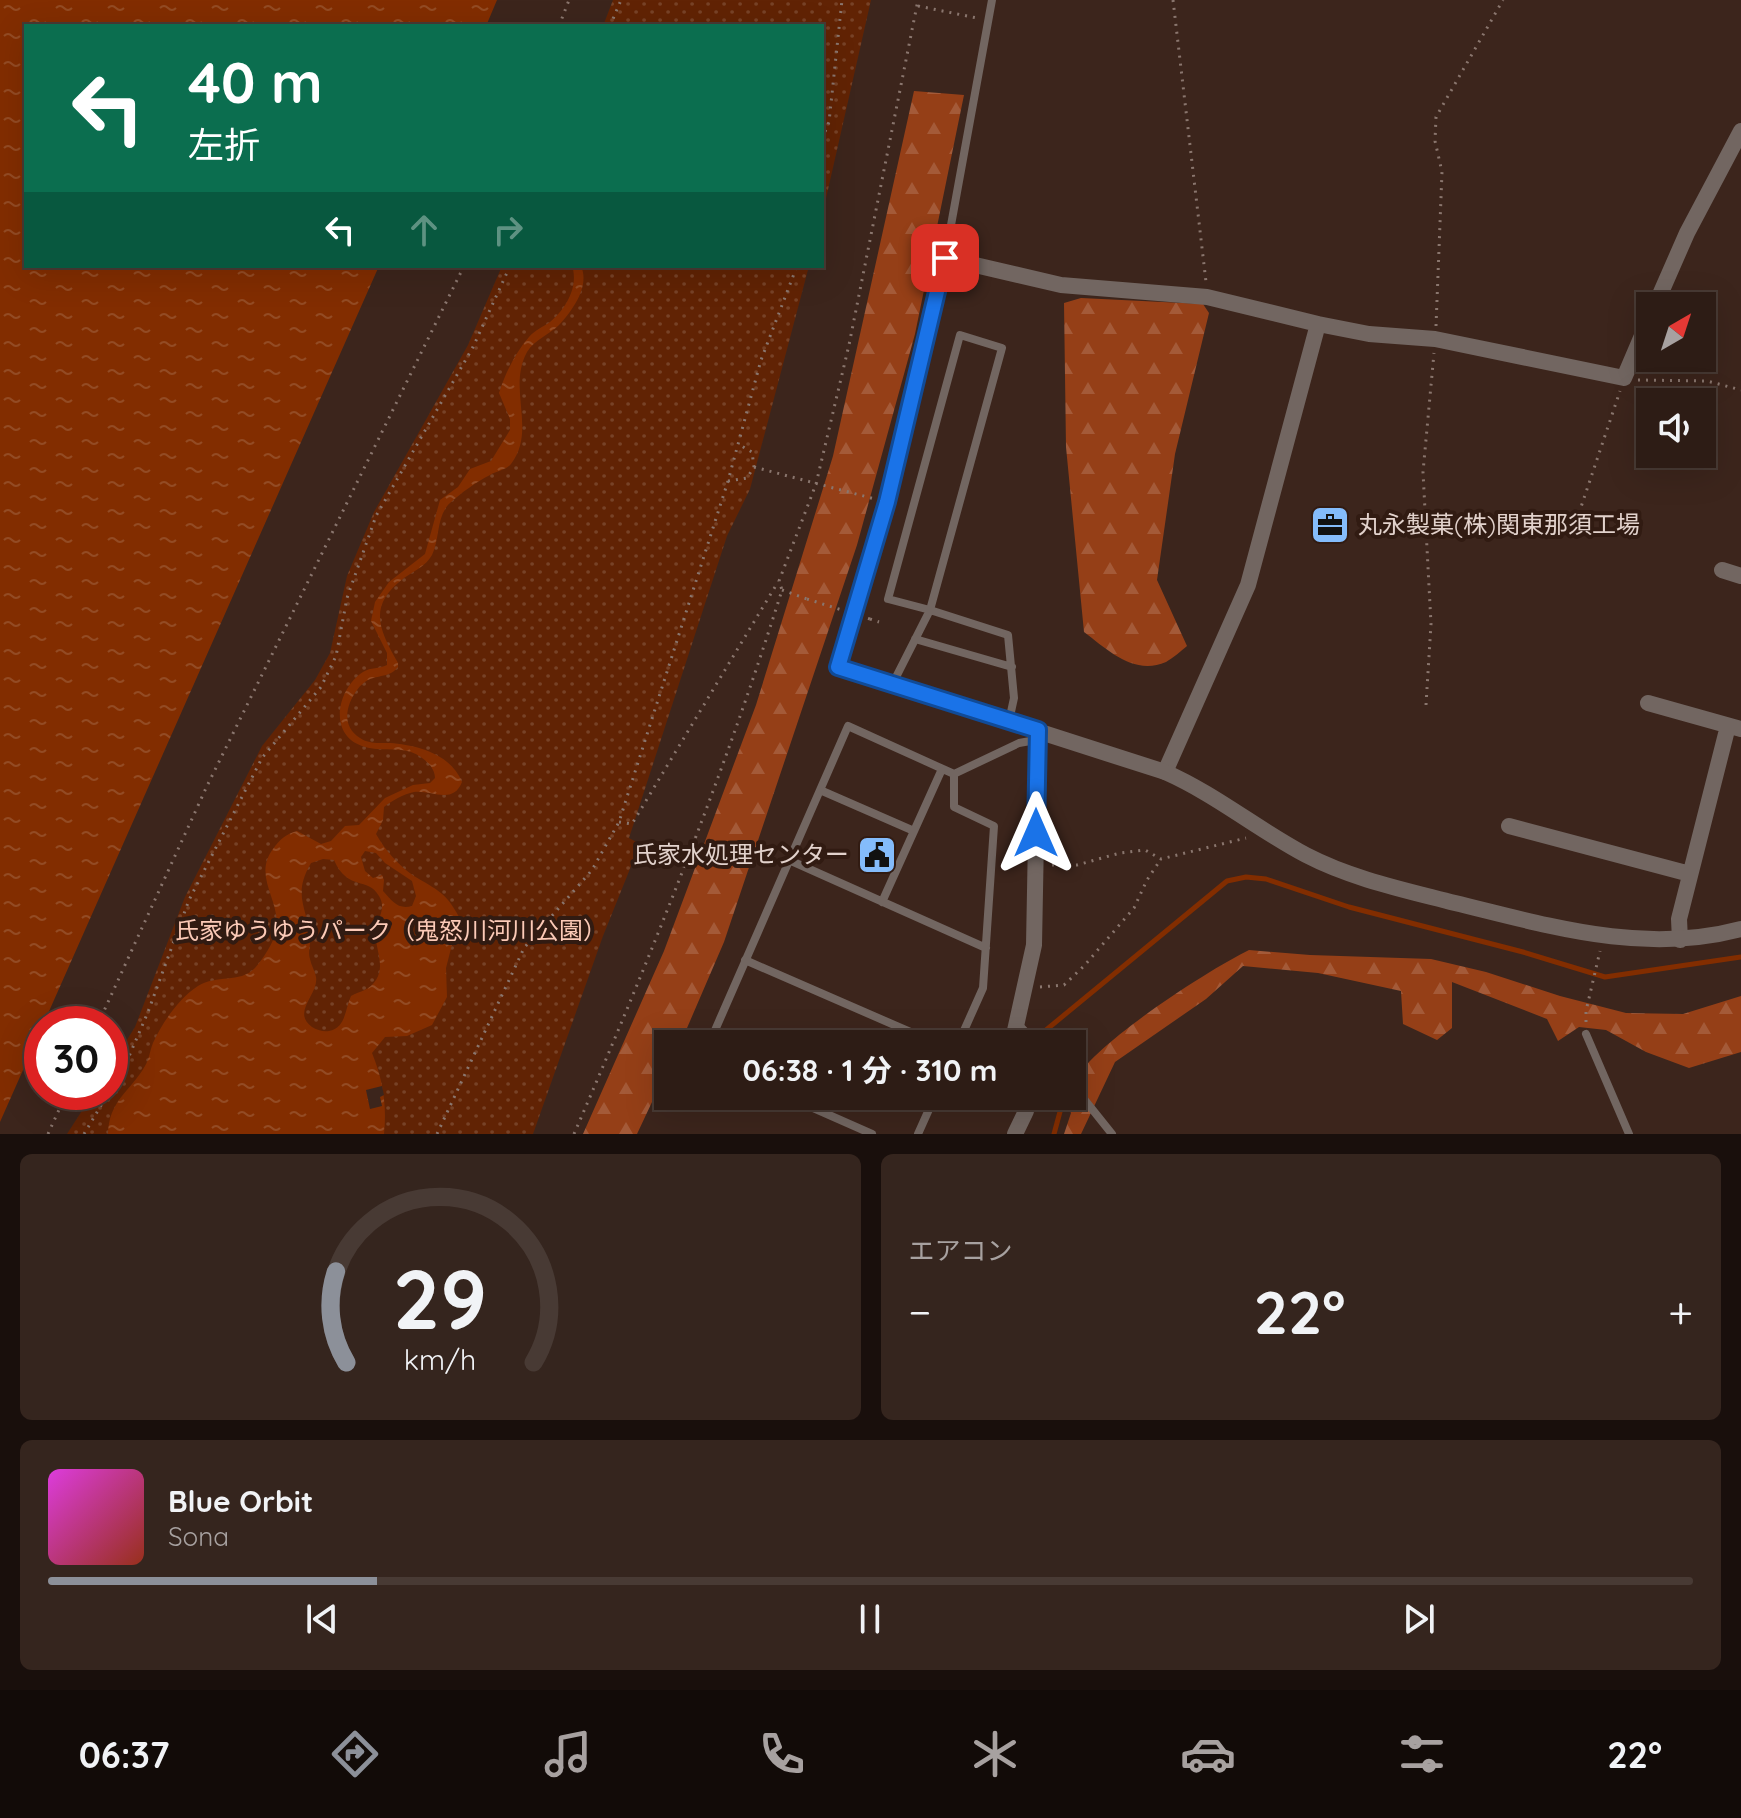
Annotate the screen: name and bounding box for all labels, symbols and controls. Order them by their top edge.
text: 40 m [188,47,323,117]
icon: left [56,56,160,160]
text: 左折 [188,122,260,167]
icon: left [318,208,362,252]
icon: ahead [402,208,446,252]
icon: right [486,208,530,252]
pin [911,224,979,292]
icon: arrive [923,236,967,280]
north arrow [1636,292,1716,372]
map controls [1636,292,1716,468]
button: sound [1636,388,1716,468]
office icon: 丸永製菓(株)関東那須工場 [1309,504,1351,546]
place label: 丸永製菓(株)関東那須工場 [1358,509,1640,539]
position arrow [994,791,1078,875]
public building icon: 氏家水処理センター [856,834,898,876]
place label: 氏家水処理センター [633,839,849,869]
park label: 氏家ゆうゆうパーク（鬼怒川河川公園） [175,915,607,945]
speed limit sign: 30 [24,1006,128,1110]
text: 06:38 · 1 分 · 310 m [743,1051,998,1089]
text: エアコン [909,1234,1013,1267]
text: 29 [393,1246,488,1350]
text: 22° [1254,1274,1346,1349]
text: − [909,1284,931,1339]
text: + [1668,1284,1693,1339]
text: km/h [404,1341,477,1377]
text: Blue Orbit [168,1482,313,1520]
text: Sona [168,1520,229,1553]
icon: previous [300,1597,344,1641]
icon: pause [848,1597,892,1641]
icon: next [1397,1597,1441,1641]
icon: directions [327,1726,383,1782]
icon: music [540,1726,596,1782]
icon: phone [754,1726,810,1782]
icon: climate [967,1726,1023,1782]
icon: car [1180,1726,1236,1782]
icon: filters [1394,1726,1450,1782]
text: 06:37 [79,1732,170,1777]
text: 22° [1607,1732,1662,1777]

